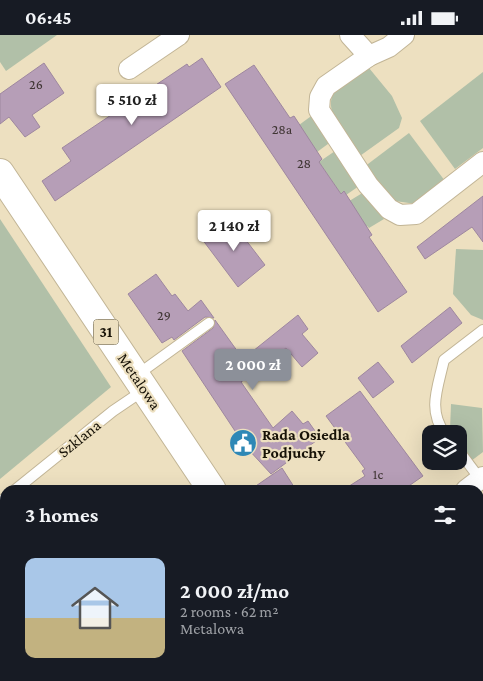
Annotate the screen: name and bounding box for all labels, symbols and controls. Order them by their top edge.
text: 06:45 [25,7,72,28]
house number: 26 [29,76,43,92]
pin: 5 510 zł [80,83,184,126]
text: 5 510 zł [107,91,157,108]
house number: 28a [272,121,293,137]
house number: 28 [297,155,311,171]
pin: 2 140 zł [182,209,286,252]
text: 2 140 zł [209,217,259,234]
house number: 29 [157,307,171,323]
road number: 31 [94,319,118,345]
pin: 2 000 zł [201,349,305,391]
street label: Metalowa [115,350,165,413]
text: 2 000 zł [225,356,281,373]
street label: Szklana [55,416,104,461]
map controls [422,425,467,470]
button: layers [422,425,467,470]
place label: Rada Osiedla Podjuchy [262,426,350,462]
public building icon: Rada Osiedla Podjuchy [228,428,258,458]
house number: 1c [373,466,383,482]
icon: filters [431,501,459,529]
text: 3 homes [25,503,98,527]
icon: home [65,578,125,638]
text: 2 000 zł/mo [180,579,289,603]
text: 2 rooms · 62 m² [180,603,278,620]
text: Metalowa [180,620,244,637]

